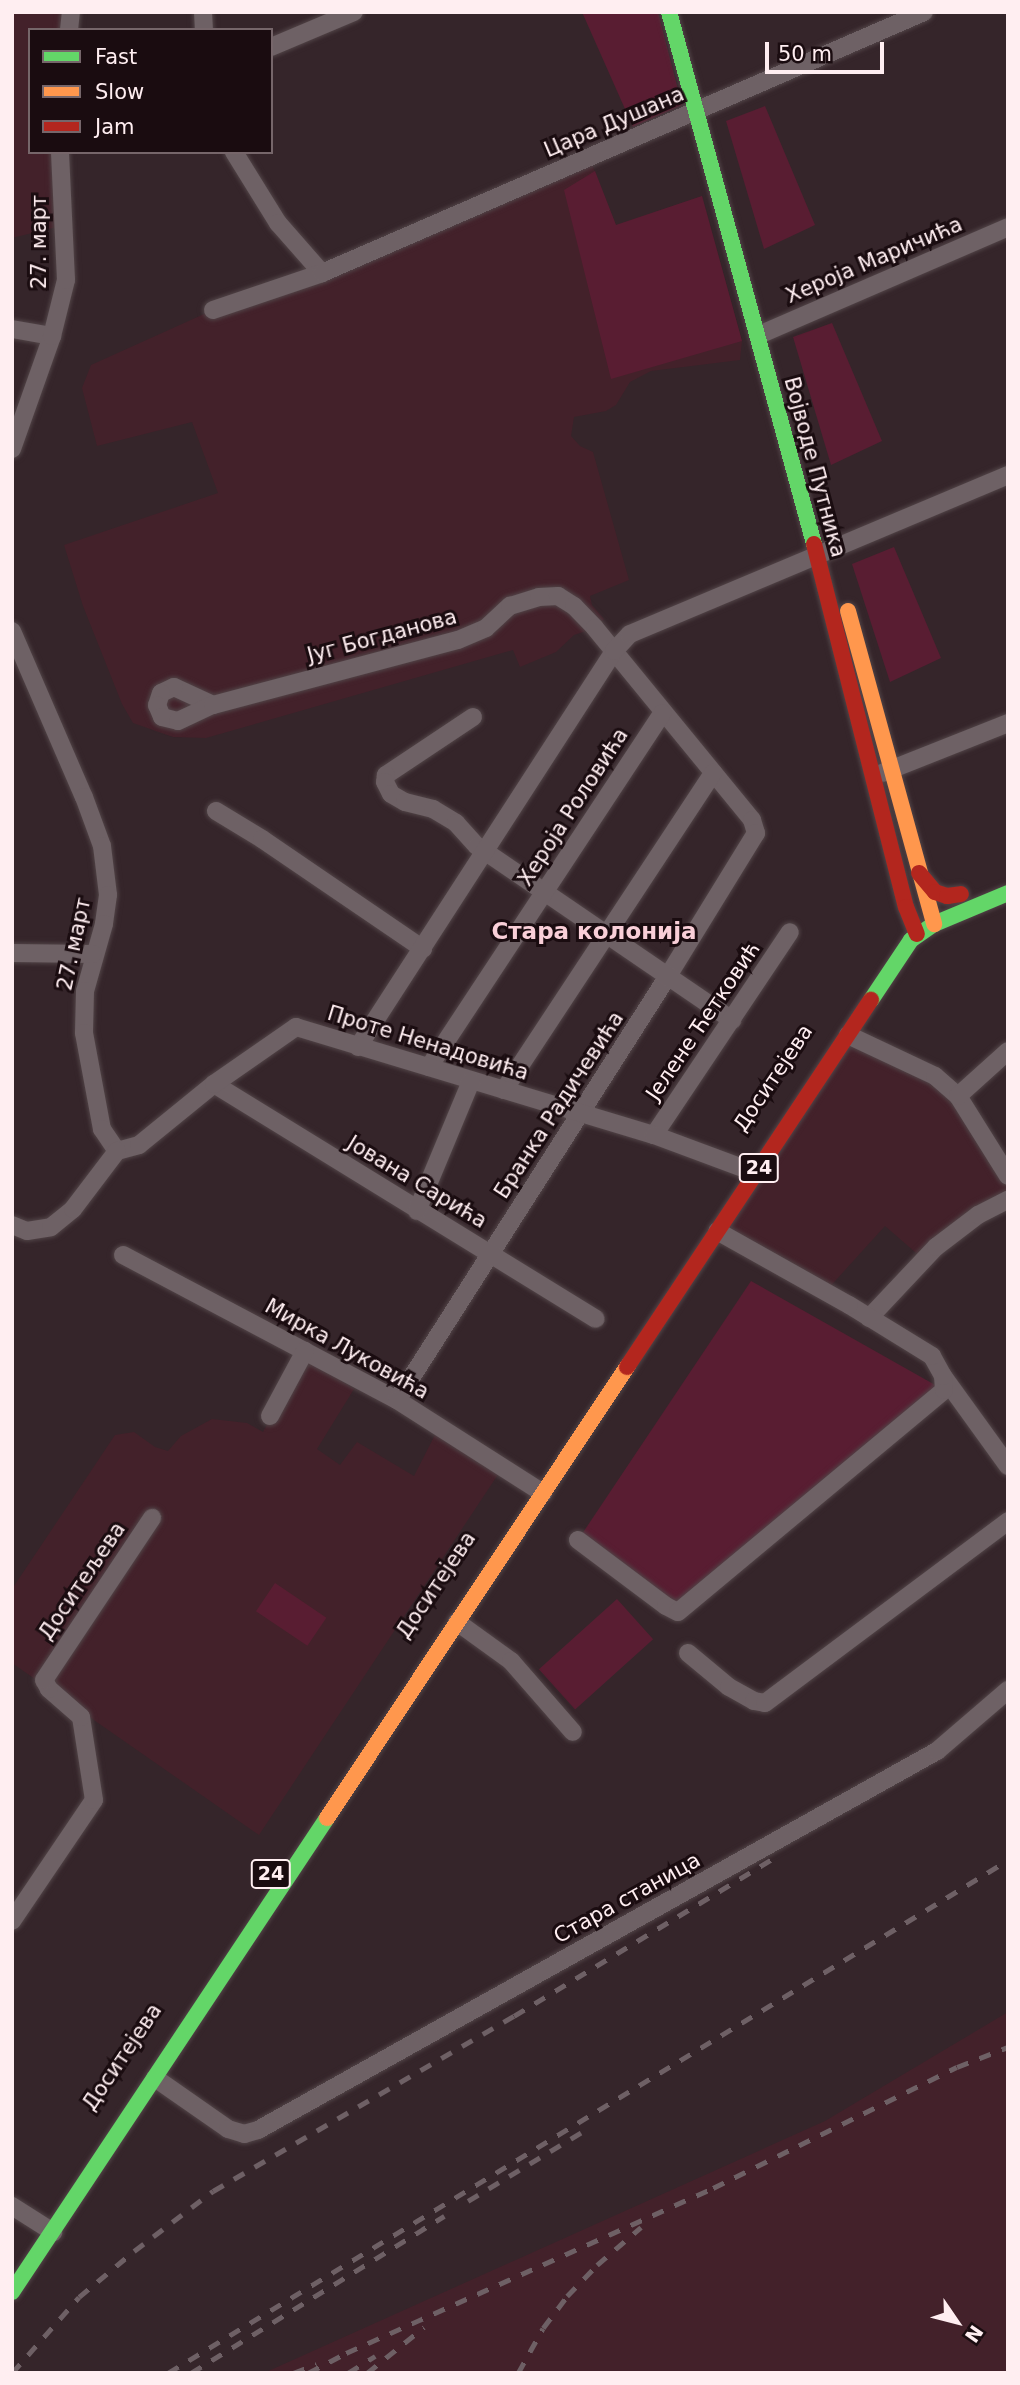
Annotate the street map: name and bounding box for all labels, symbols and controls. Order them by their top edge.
legend [28,28,273,154]
scale bar [768,28,887,72]
text: 50 m [778,42,832,66]
text: Fast [95,45,137,69]
text: Slow [95,80,144,104]
street label: Цара Душана [540,81,688,163]
text: Jam [95,115,135,139]
street label: 27. март [26,195,52,289]
street label: Хероја Маричића [782,211,966,309]
street label: Војводе Путника [779,374,851,560]
street label: Југ Богданова [304,604,460,668]
street label: Хероја Роловића [513,723,633,891]
street label: 27. март [52,895,96,993]
district label: Стара колонија [491,917,697,945]
street label: Јелене Ћетковић [641,937,765,1105]
street label: Проте Ненадовића [324,1000,532,1086]
street label: Бранка Радичевића [489,1007,629,1203]
street label: Доситејева [728,1020,818,1136]
street label: Јована Сарића [343,1130,491,1234]
road number: 24 [738,1152,780,1184]
street label: Мирка Луковића [261,1293,433,1405]
street label: Доситељева [33,1517,131,1645]
street label: Доситејева [391,1527,481,1643]
street label: Стара станица [549,1847,705,1949]
road number: 24 [250,1858,292,1890]
street label: Доситејева [77,1999,167,2115]
north arrow [922,2287,992,2357]
text: N [961,2321,988,2347]

